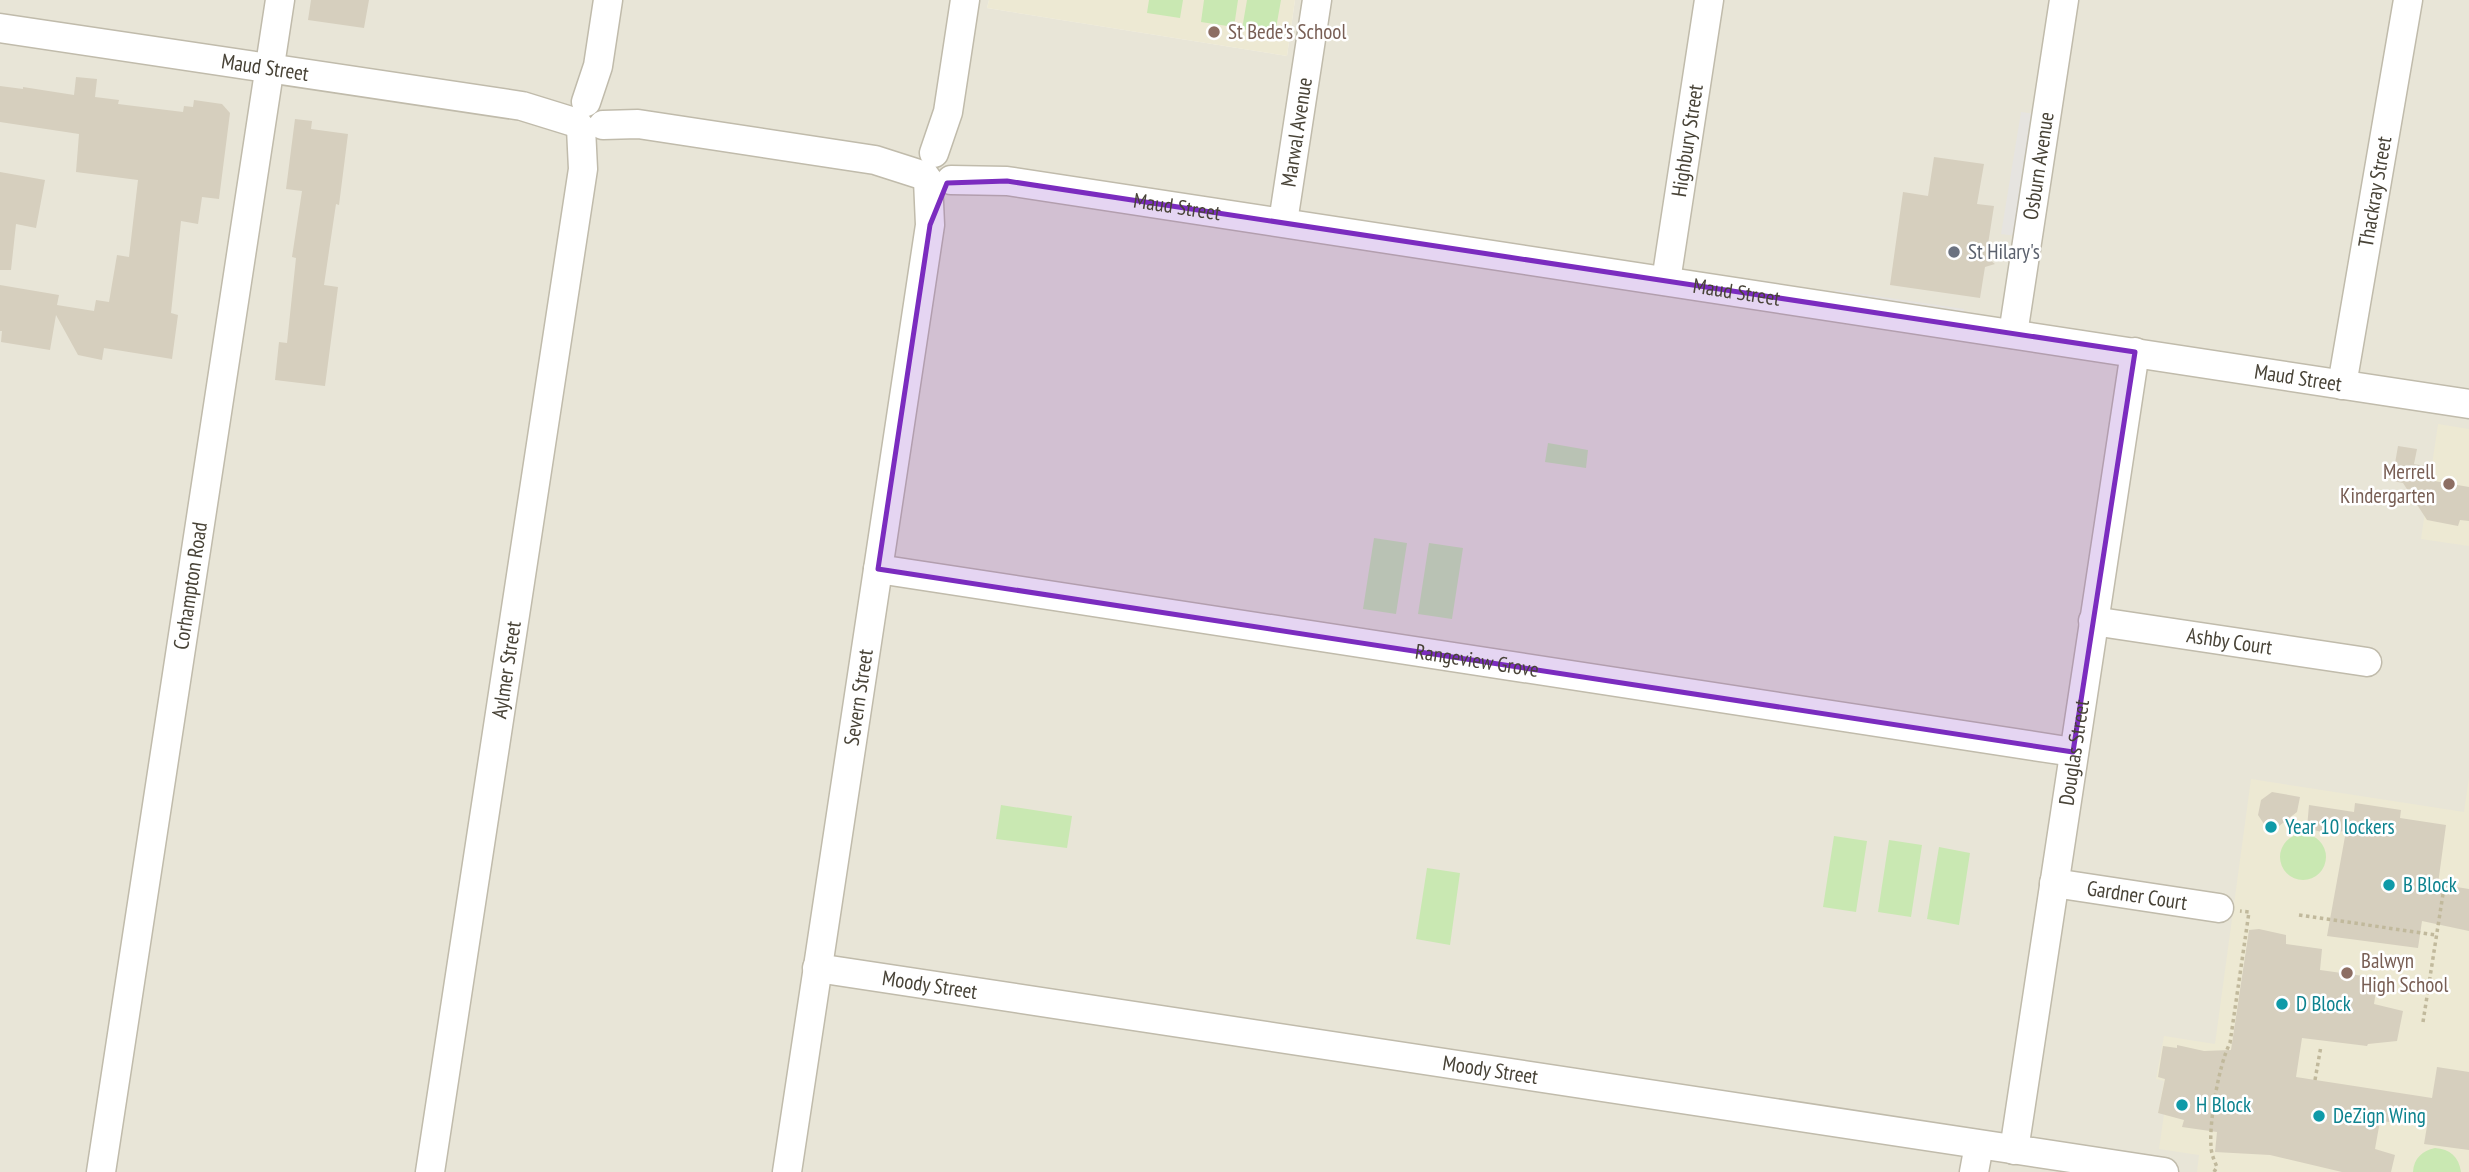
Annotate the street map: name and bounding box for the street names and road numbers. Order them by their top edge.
street label: Maud Street [220,47,311,87]
street label: Marwal Avenue [1275,75,1318,189]
street label: Highbury Street [1665,82,1709,199]
street label: Osburn Avenue [2017,110,2060,222]
street label: Thackray Street [2352,134,2397,249]
street label: Maud Street [1132,186,1223,226]
street label: Maud Street [1691,272,1782,312]
street label: Maud Street [2253,357,2344,397]
street label: Corhampton Road [167,520,213,651]
street label: Aylmer Street [485,619,527,720]
street label: Ashby Court [2185,621,2274,661]
street label: Rangeview Grove [1413,637,1541,683]
street label: Severn Street [838,647,879,747]
street label: Douglas Street [2052,697,2095,807]
street label: Gardner Court [2085,874,2189,916]
street label: Moody Street [880,964,979,1005]
street label: Moody Street [1441,1049,1540,1090]

